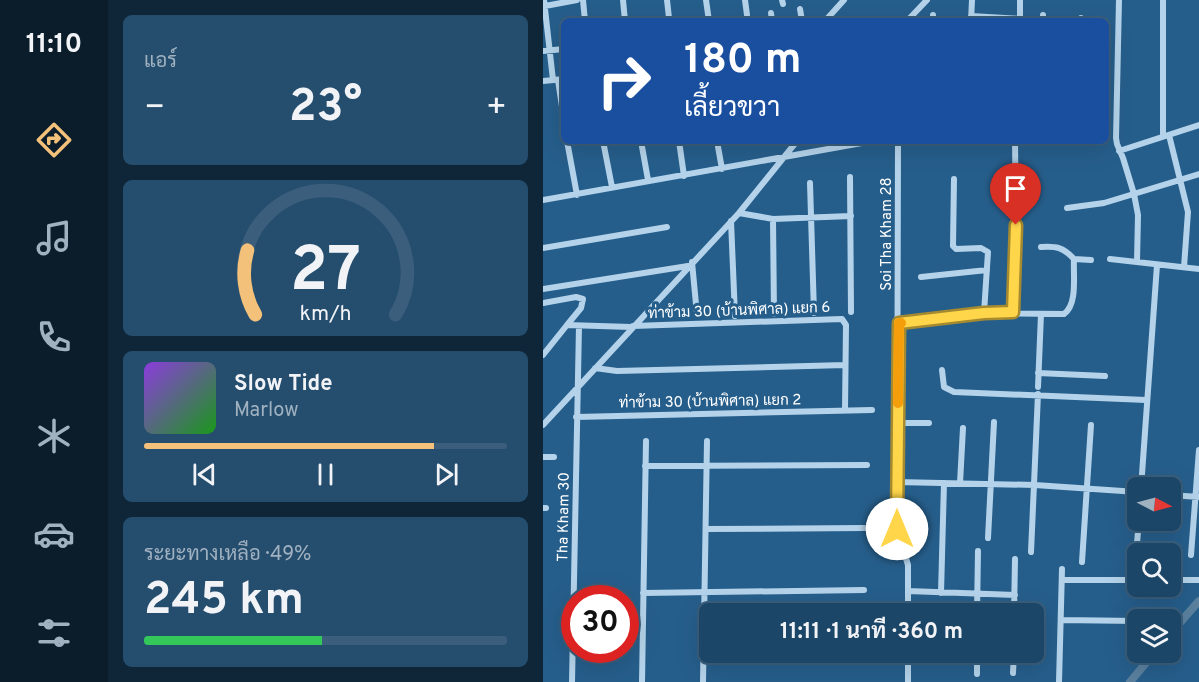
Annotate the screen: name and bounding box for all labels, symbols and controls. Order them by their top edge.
text: 11:10 [26,28,82,62]
text: 180 m [684,35,801,88]
icon: right [585,42,663,120]
text: แอร์ [144,49,177,75]
text: 23° [289,80,362,137]
text: − [144,88,165,130]
text: + [486,88,507,130]
text: เลี้ยวขวา [684,92,780,126]
icon: directions [33,119,75,161]
pin [990,163,1041,225]
icon: arrive [999,172,1032,205]
street label: Soi Tha Kham 28 [878,177,897,291]
icon: music [33,217,75,259]
text: 27 [290,235,361,314]
street label: ท่าข้าม 30 (บ้านพิศาล) แยก 6 [647,297,831,324]
text: km/h [299,302,352,329]
icon: phone [33,316,75,358]
text: Slow Tide [234,371,333,398]
street label: ท่าข้าม 30 (บ้านพิศาล) แยก 2 [618,389,802,414]
text: Marlow [234,398,298,424]
icon: climate [33,415,75,457]
icon: previous [188,458,221,491]
icon: pause [309,458,342,491]
icon: next [430,458,463,491]
street label: Tha Kham 30 [554,472,575,562]
north arrow [1127,477,1181,531]
map controls [1127,477,1181,663]
position arrow [865,497,929,561]
icon: car [33,513,75,555]
text: ระยะทางเหลือ · 49% [144,542,312,568]
button: search [1127,543,1181,597]
text: 245 km [144,573,304,630]
speed limit sign: 30 [561,585,639,663]
button: layers [1127,609,1181,663]
icon: filters [33,612,75,654]
text: 11:11 · 1 นาที · 360 m [780,619,963,646]

